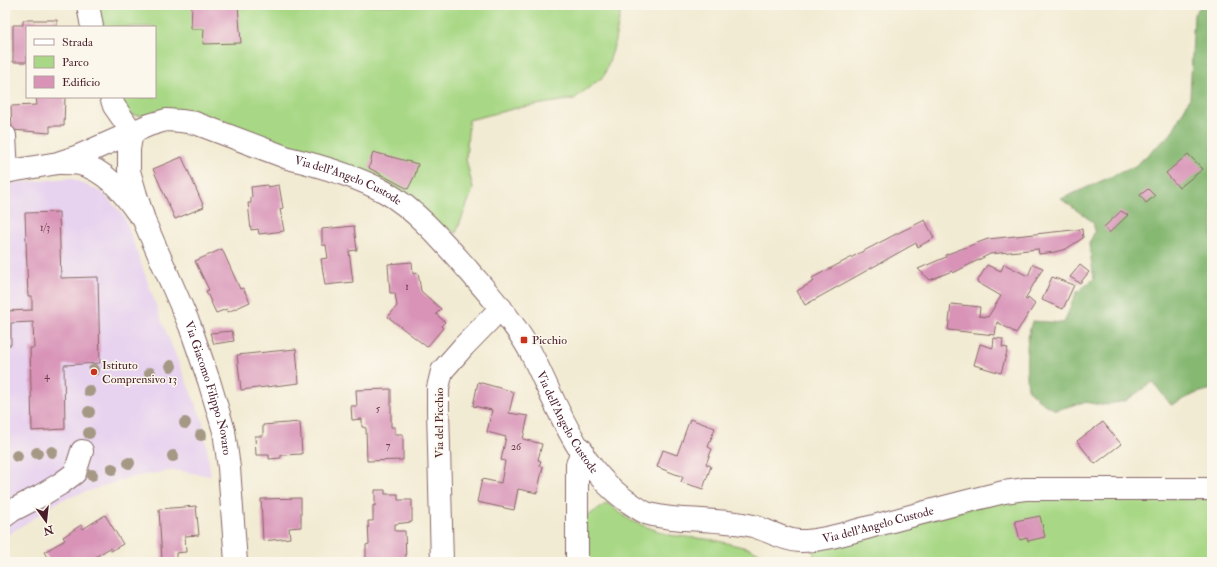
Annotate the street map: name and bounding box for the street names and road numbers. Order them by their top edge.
street label: Via dell'Angelo Custode [293,153,405,209]
street label: Via Giacomo Filippo Novaro [181,319,234,456]
street label: Via dell'Angelo Custode [533,369,601,477]
street label: Via del Picchio [432,388,447,458]
street label: Via dell'Angelo Custode [821,503,935,547]

